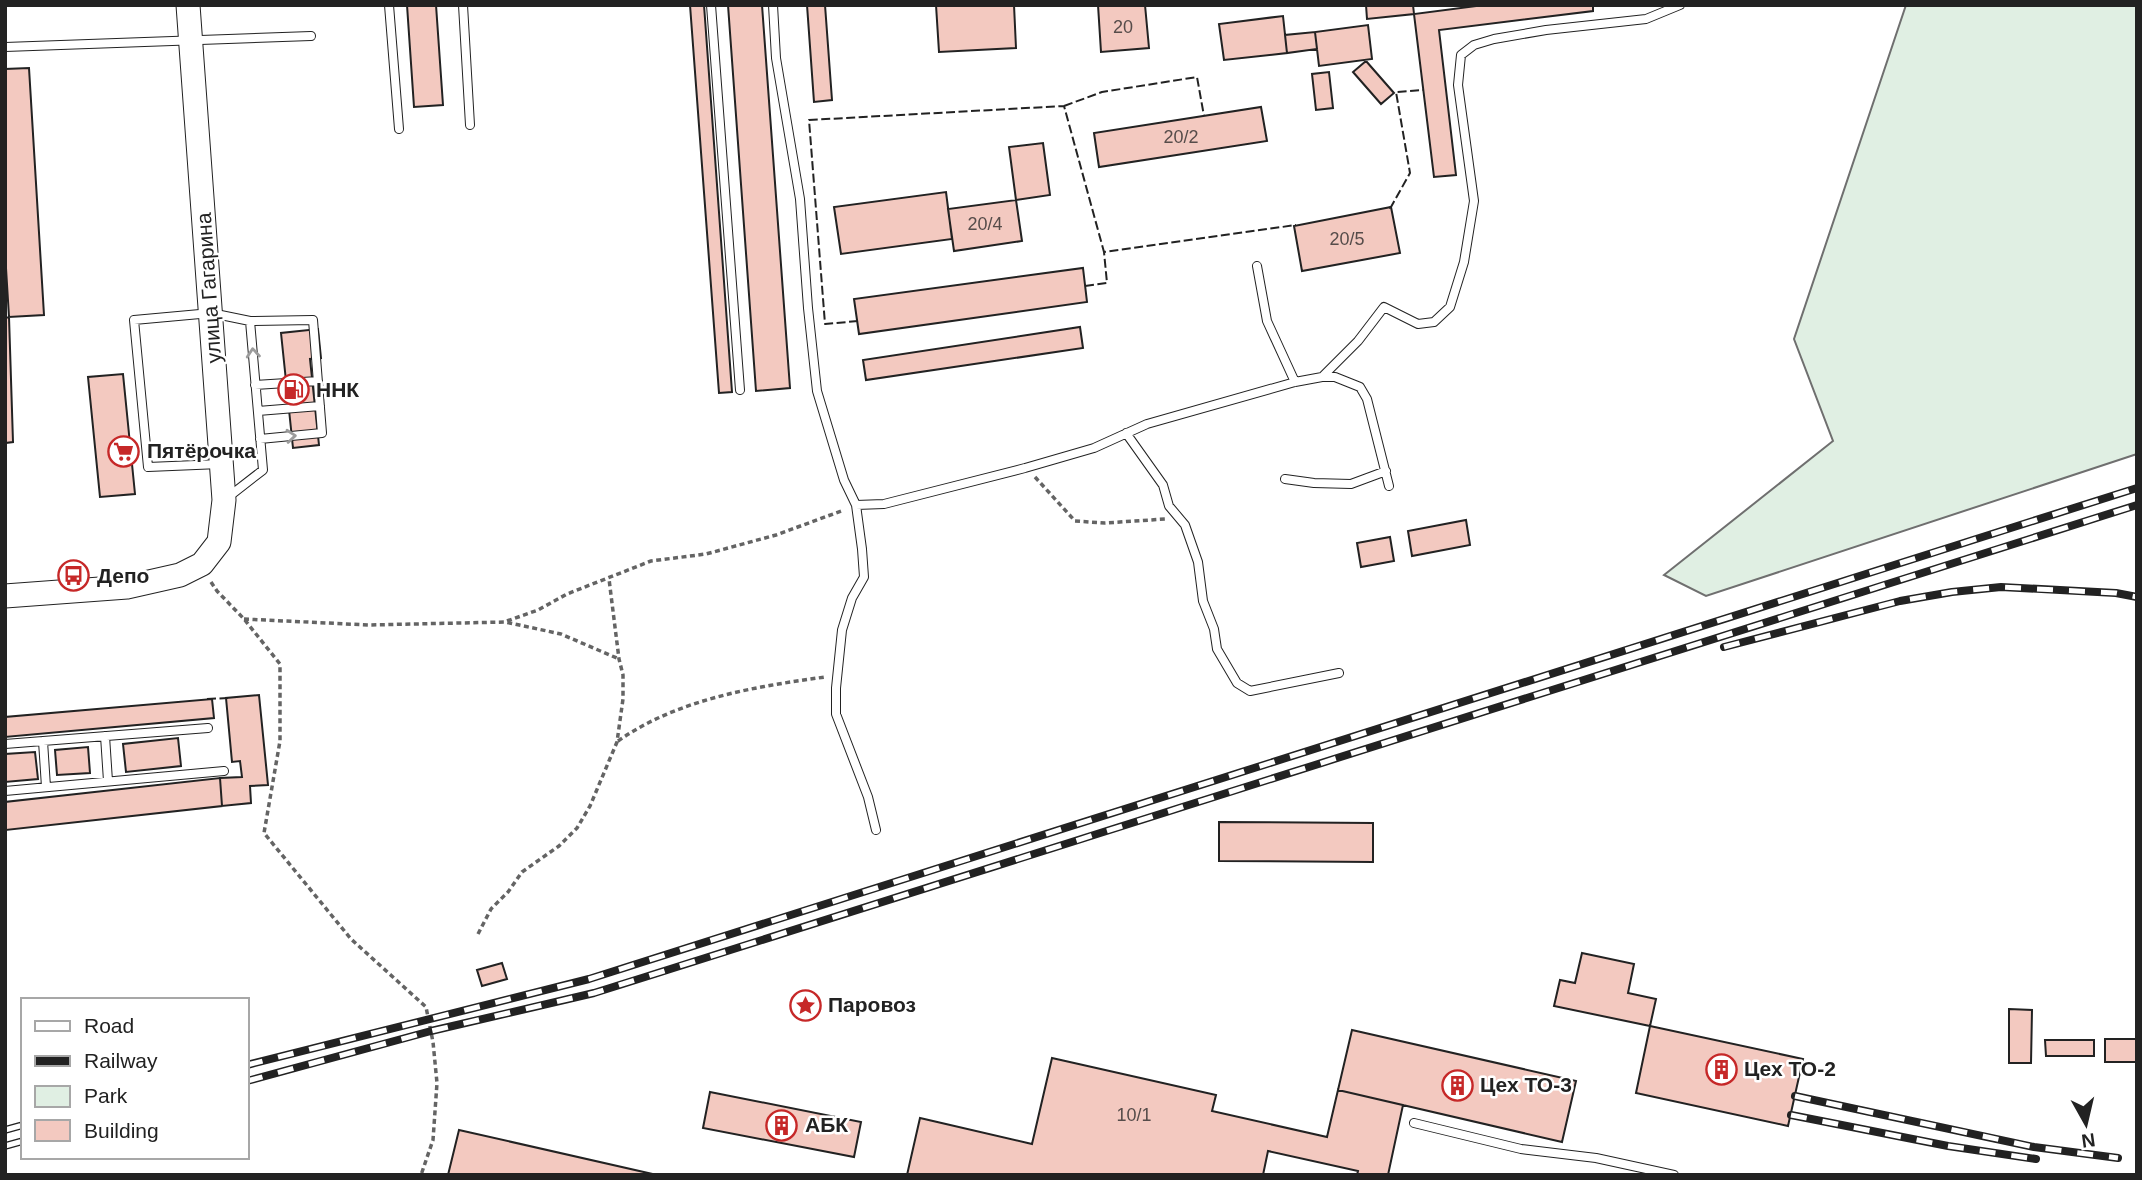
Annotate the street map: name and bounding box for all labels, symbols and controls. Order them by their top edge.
house number: 20 [1113,17,1133,37]
house number: 20/2 [1163,127,1199,147]
street label: улица Гагарина [192,212,225,364]
house number: 20/4 [967,214,1003,234]
house number: 20/5 [1329,229,1365,249]
one-way arrow [246,347,261,358]
fuel station icon: ННК [276,373,310,407]
place label: ННК [316,378,359,401]
one-way arrow [286,429,297,444]
supermarket icon: Пятёрочка [107,434,141,468]
place label: Пятёрочка [147,439,256,462]
bus stop icon: Депо [57,559,91,593]
place label: Депо [97,564,149,587]
place icon: Паровоз [788,988,822,1022]
place label: Паровоз [828,993,916,1016]
legend [21,998,248,1159]
text: Road [84,1014,134,1037]
text: Railway [84,1049,158,1072]
building icon: Цех ТО-2 [1704,1052,1738,1086]
place label: Цех ТО-2 [1744,1057,1836,1080]
building icon: Цех ТО-3 [1440,1068,1474,1102]
place label: Цех ТО-3 [1480,1073,1572,1096]
text: Park [84,1084,128,1107]
north arrow [2051,1089,2121,1159]
house number: 10/1 [1116,1105,1152,1125]
building icon: АБК [765,1108,799,1142]
place label: АБК [805,1113,848,1136]
text: Building [84,1119,159,1142]
text: N [2080,1129,2097,1152]

